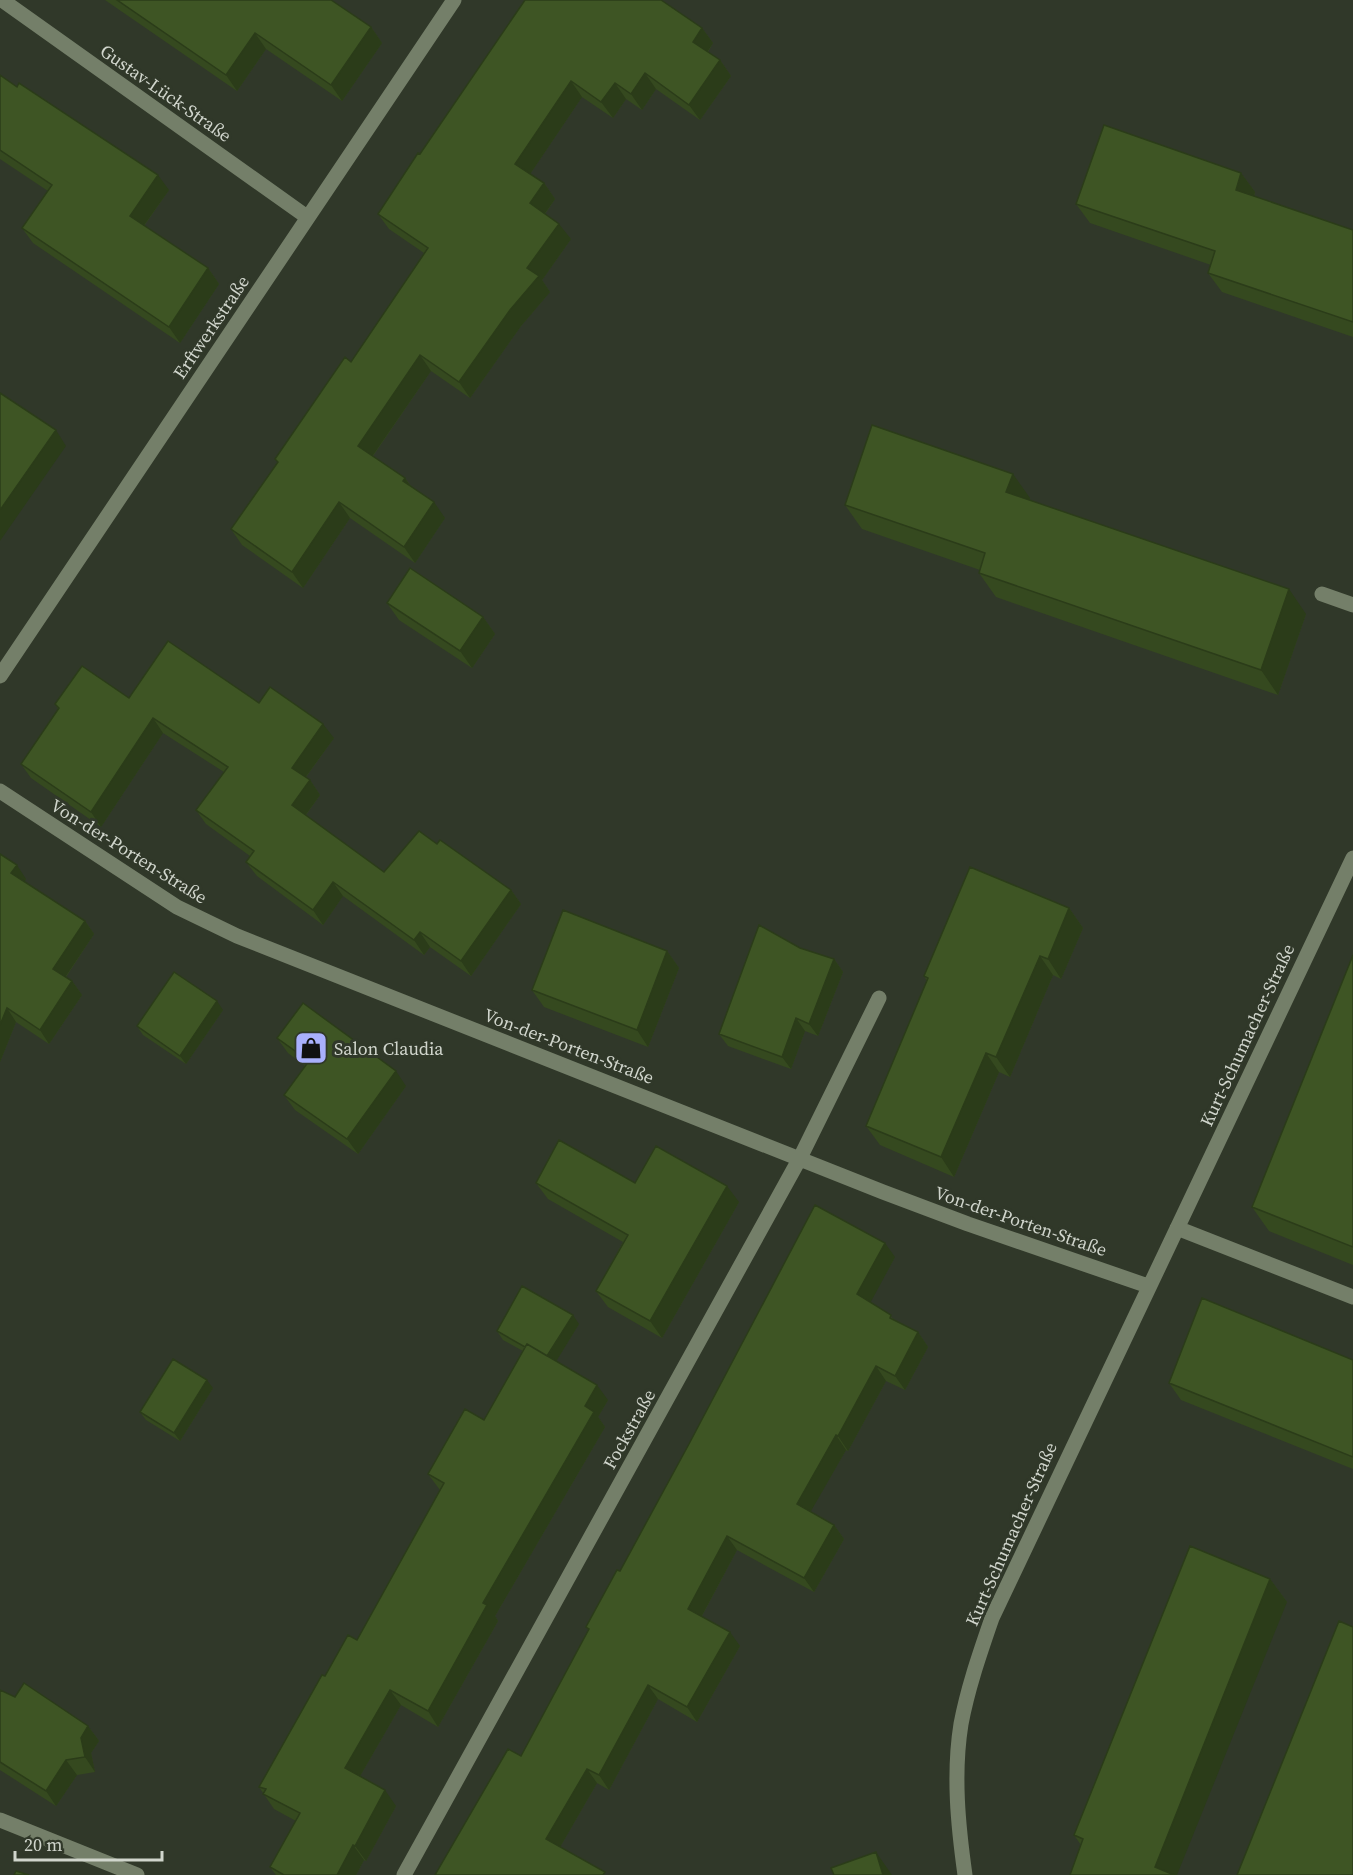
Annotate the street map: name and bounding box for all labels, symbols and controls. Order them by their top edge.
street label: Gustav-Lück-Straße [95,38,237,148]
street label: Erftwerkstraße [167,270,255,384]
street label: Von-der-Porten-Straße [46,793,212,909]
street label: Kurt-Schumacher-Straße [1194,940,1300,1130]
street label: Von-der-Porten-Straße [480,1002,658,1090]
shop icon: Salon Claudia [293,1030,329,1066]
place label: Salon Claudia [334,1036,444,1061]
street label: Von-der-Porten-Straße [932,1180,1110,1262]
street label: Fockstraße [597,1384,661,1474]
street label: Kurt-Schumacher-Straße [959,1438,1063,1630]
scale bar [15,1824,162,1862]
text: 20 m [24,1832,62,1857]

